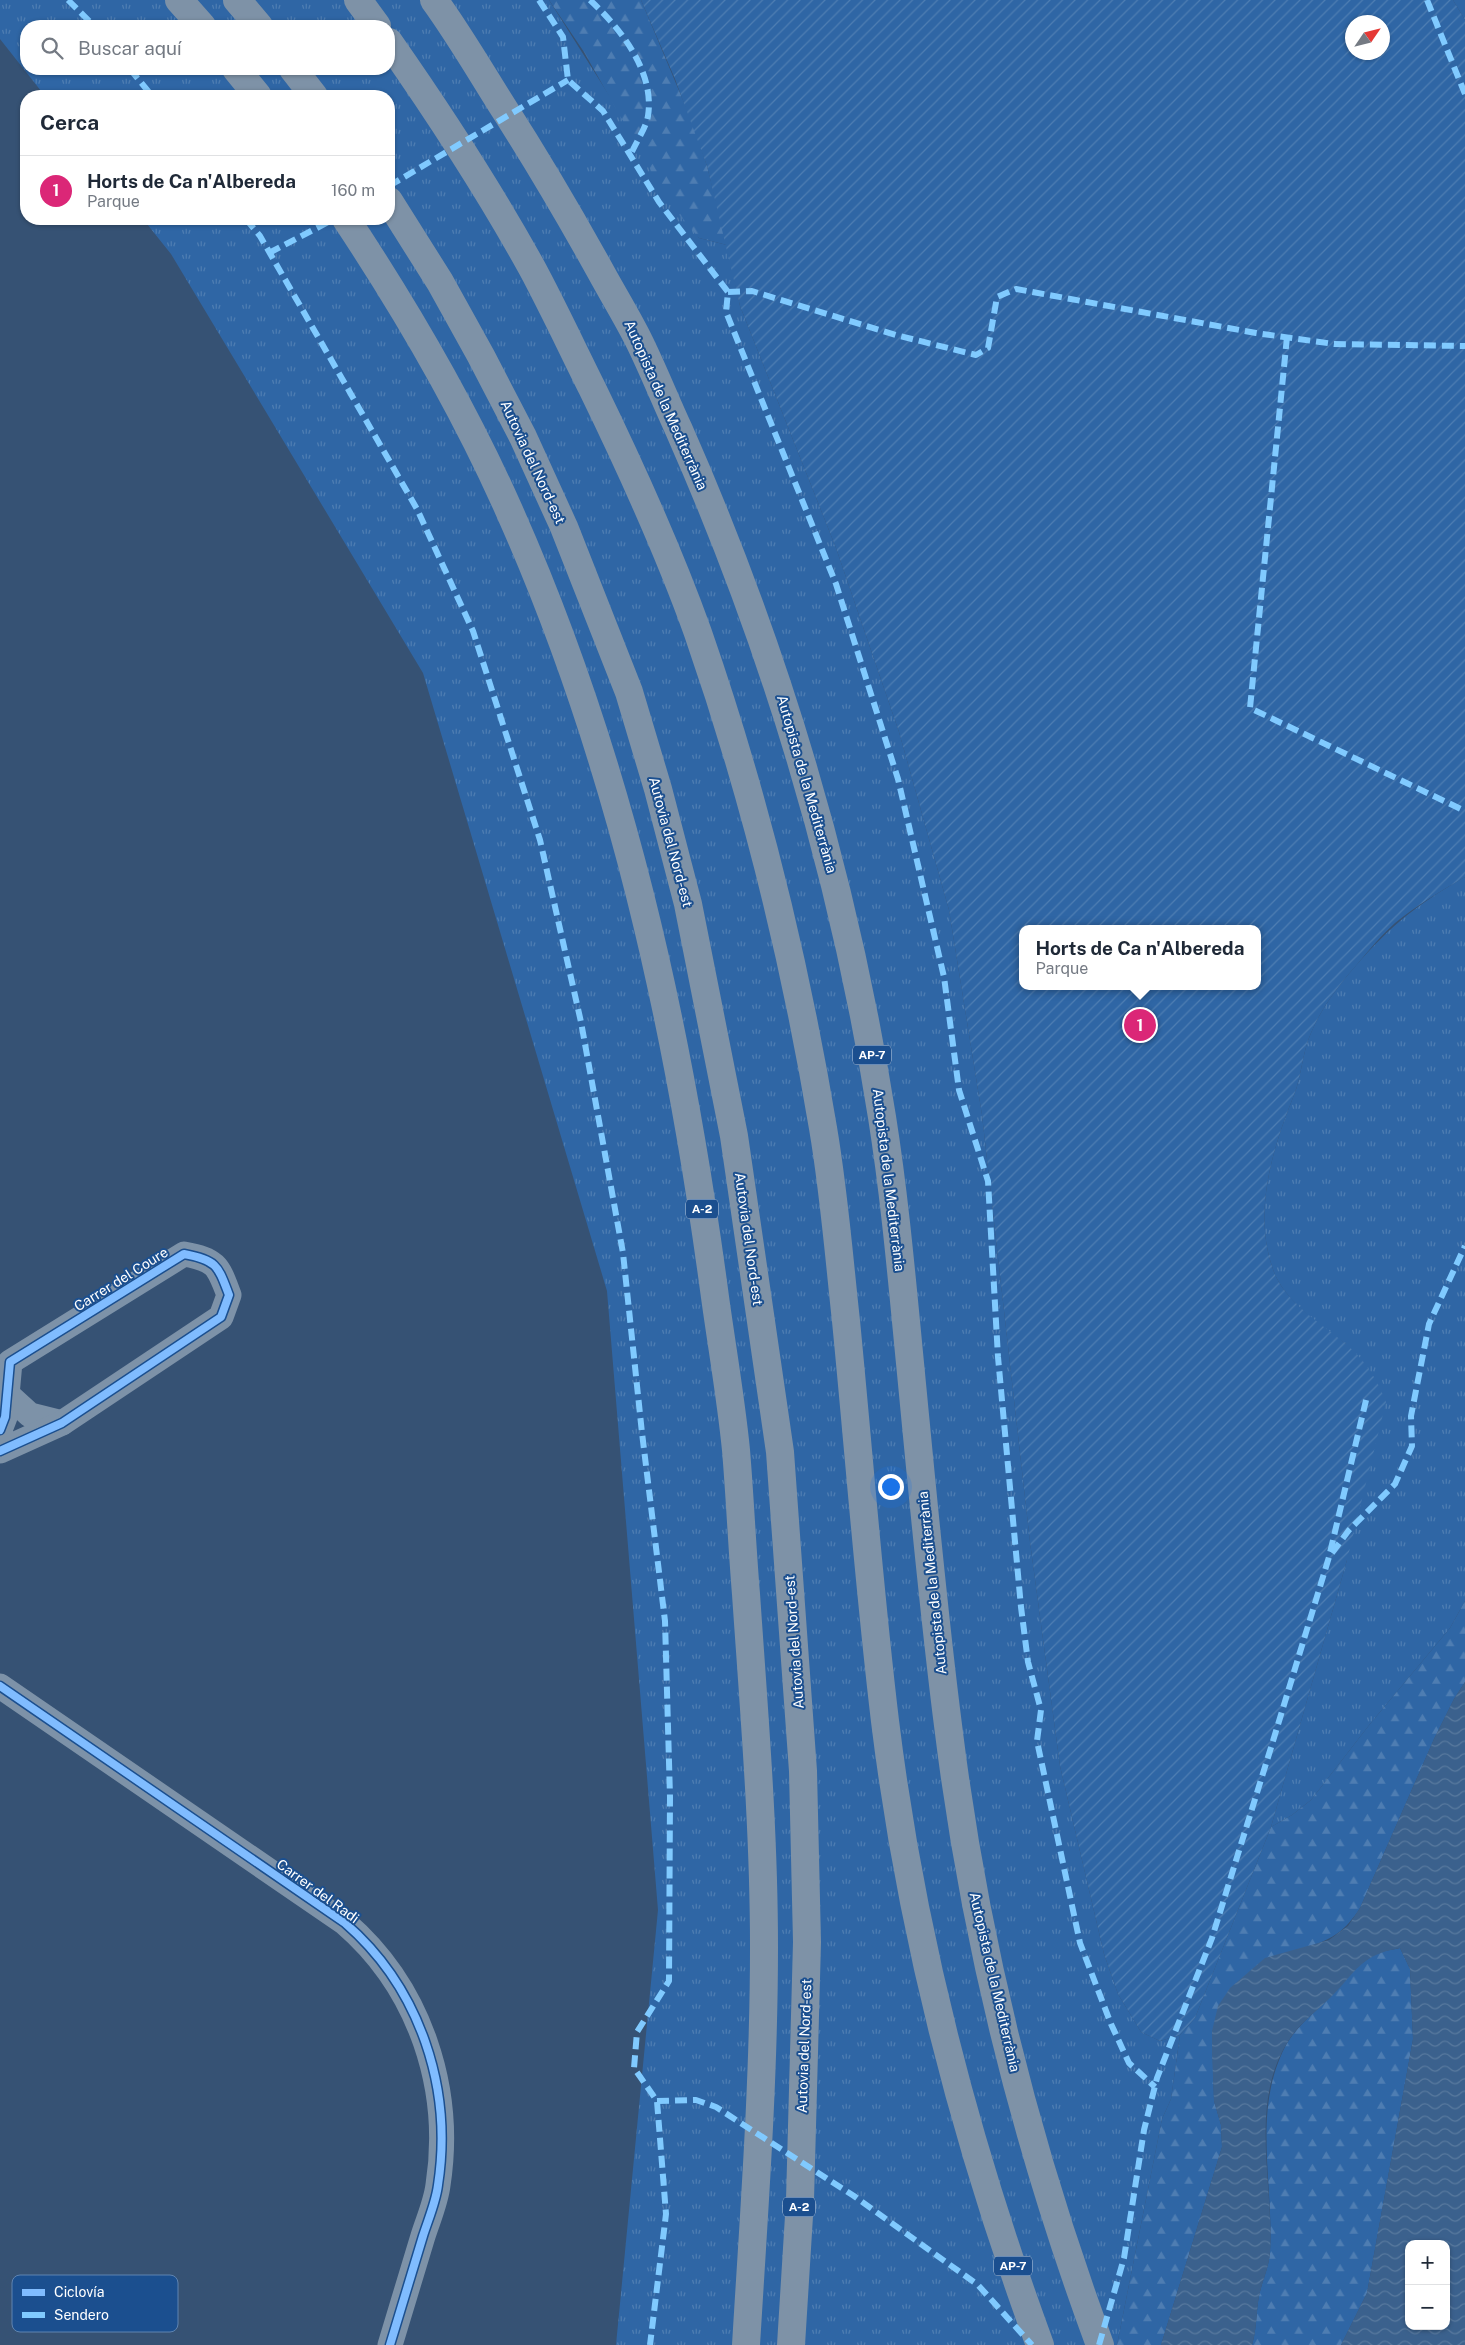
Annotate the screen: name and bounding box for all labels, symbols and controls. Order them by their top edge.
north arrow [1345,15,1390,60]
search box [20,20,395,75]
icon: search [38,34,66,62]
text: Buscar aquí [78,37,182,59]
text: Cerca [40,110,99,135]
text: Horts de Ca n'Albereda [87,170,296,192]
text: 1 [53,181,59,200]
text: 160 m [331,181,375,200]
text: Parque [87,192,140,211]
street label: Autopista de la Mediterrània [621,318,711,492]
street label: Autovia del Nord-est [497,398,569,526]
street label: Autopista de la Mediterrània [774,693,840,875]
street label: Autovia del Nord-est [646,775,696,909]
popup [1019,925,1261,990]
text: Horts de Ca n'Albereda [1036,937,1244,959]
text: Parque [1036,959,1088,978]
pin: 1 [1124,1006,1156,1044]
road number: AP-7 [853,1046,891,1064]
street label: Autopista de la Mediterrània [870,1088,908,1272]
street label: Autovia del Nord-est [732,1171,766,1307]
road number: A-2 [686,1200,718,1218]
street label: Carrer del Coure [71,1244,171,1314]
your location [878,1474,904,1500]
street label: Autopista de la Mediterrània [914,1491,950,1675]
street label: Autovia del Nord-est [781,1575,807,1709]
street label: Carrer del Radi [274,1856,362,1926]
street label: Autopista de la Mediterrània [966,1890,1024,2074]
street label: Autovia del Nord-est [794,1979,814,2113]
road number: A-2 [783,2198,815,2216]
map controls [1405,2240,1450,2330]
button: + [1405,2240,1450,2285]
road number: AP-7 [994,2256,1032,2276]
legend [12,2275,178,2332]
text: Ciclovía [54,2284,104,2300]
button: − [1405,2285,1450,2330]
text: Sendero [54,2307,109,2323]

